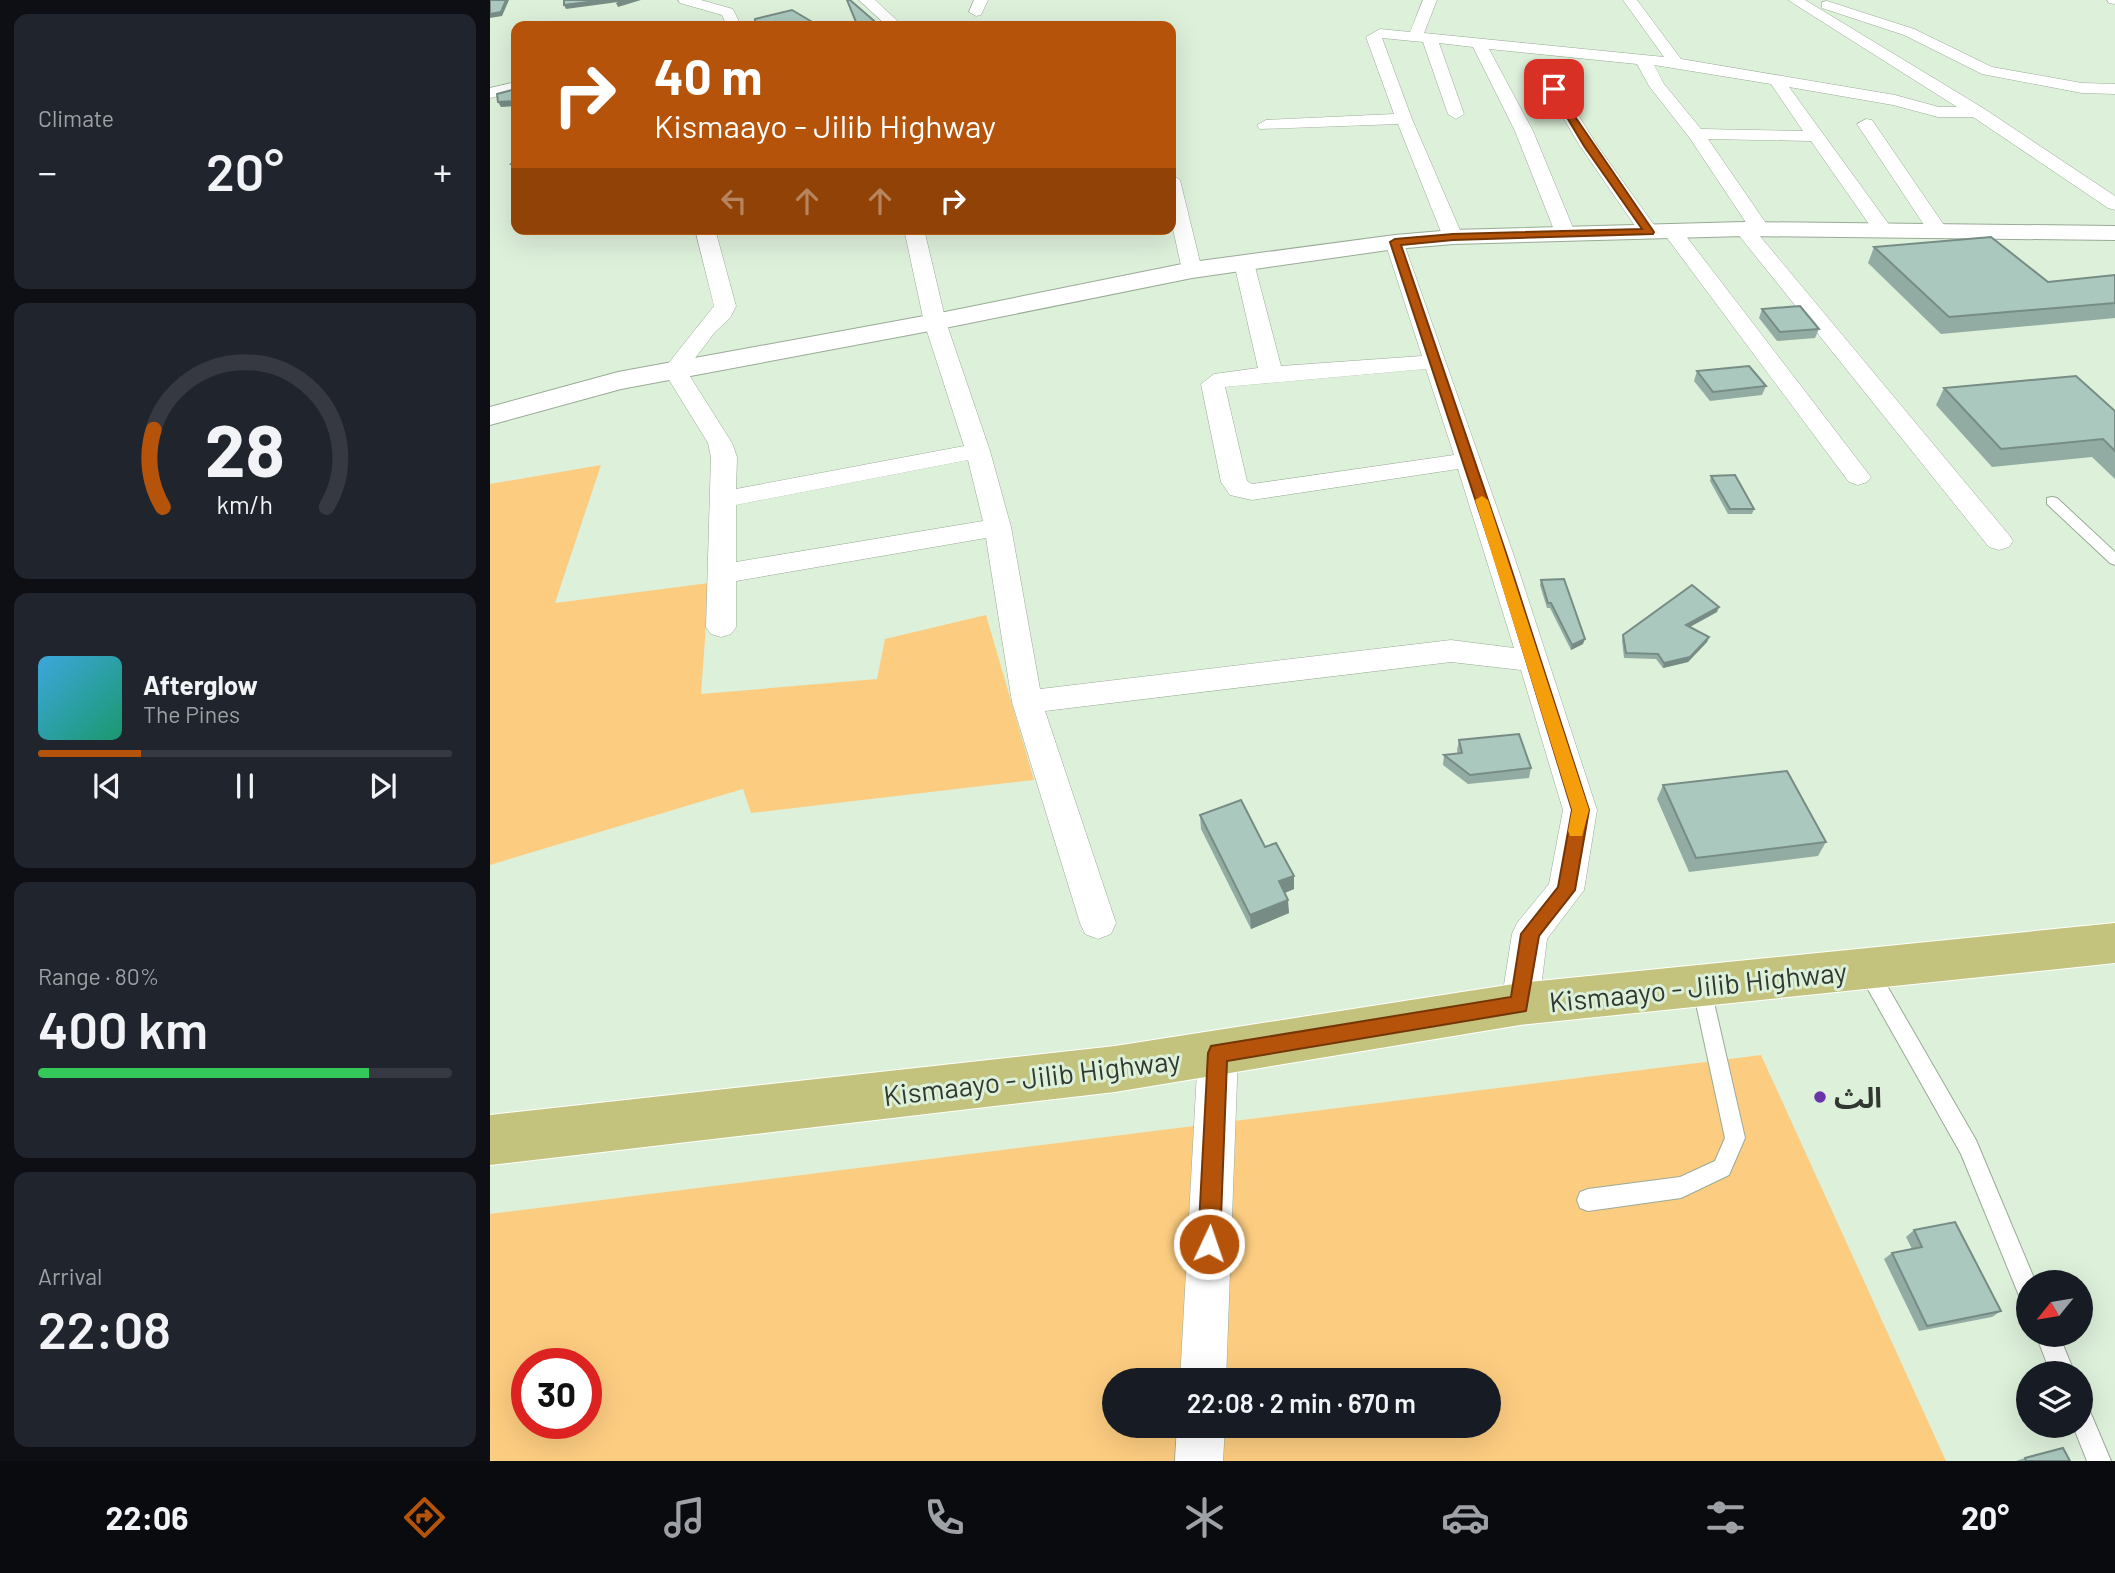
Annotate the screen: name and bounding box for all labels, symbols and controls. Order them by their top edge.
text: 40 m [654,46,762,105]
icon: right [539,49,630,140]
pin [1524,59,1584,119]
icon: arrive [1535,70,1573,108]
text: Climate [38,104,114,132]
text: Kismaayo - Jilib Highway [654,106,996,144]
text: 20° [206,139,284,201]
text: − [38,148,57,194]
text: + [433,148,452,194]
icon: left [715,182,753,220]
icon: ahead [788,182,826,220]
icon: ahead [861,182,899,220]
icon: right [934,182,972,220]
text: 28 [205,405,285,493]
text: km/h [217,489,273,519]
text: Afterglow [143,669,258,700]
text: The Pines [143,700,240,728]
icon: previous [88,767,126,805]
icon: pause [226,767,264,805]
icon: next [364,767,402,805]
street label: Kismaayo - Jilib Highway [1547,953,1849,1019]
text: Range · 80% [38,962,159,990]
text: 400 km [38,997,208,1059]
street label: Kismaayo - Jilib Highway [881,1042,1183,1112]
place label: الث [1834,1080,1882,1114]
marker: الث [1812,1089,1828,1105]
position arrow [1172,1207,1246,1281]
text: Arrival [38,1262,102,1290]
north arrow [2016,1270,2093,1348]
map controls [2016,1270,2093,1438]
text: 22:08 [38,1297,171,1359]
speed limit sign: 30 [511,1348,602,1439]
button: layers [2016,1361,2093,1438]
text: 22:08 · 2 min · 670 m [1187,1387,1416,1418]
icon: directions [400,1493,449,1542]
icon: music [660,1493,709,1542]
icon: phone [920,1493,969,1542]
icon: climate [1180,1493,1229,1542]
icon: car [1441,1493,1490,1542]
icon: filters [1701,1493,1750,1542]
text: 22:06 [106,1498,189,1536]
text: 20° [1961,1498,2009,1536]

